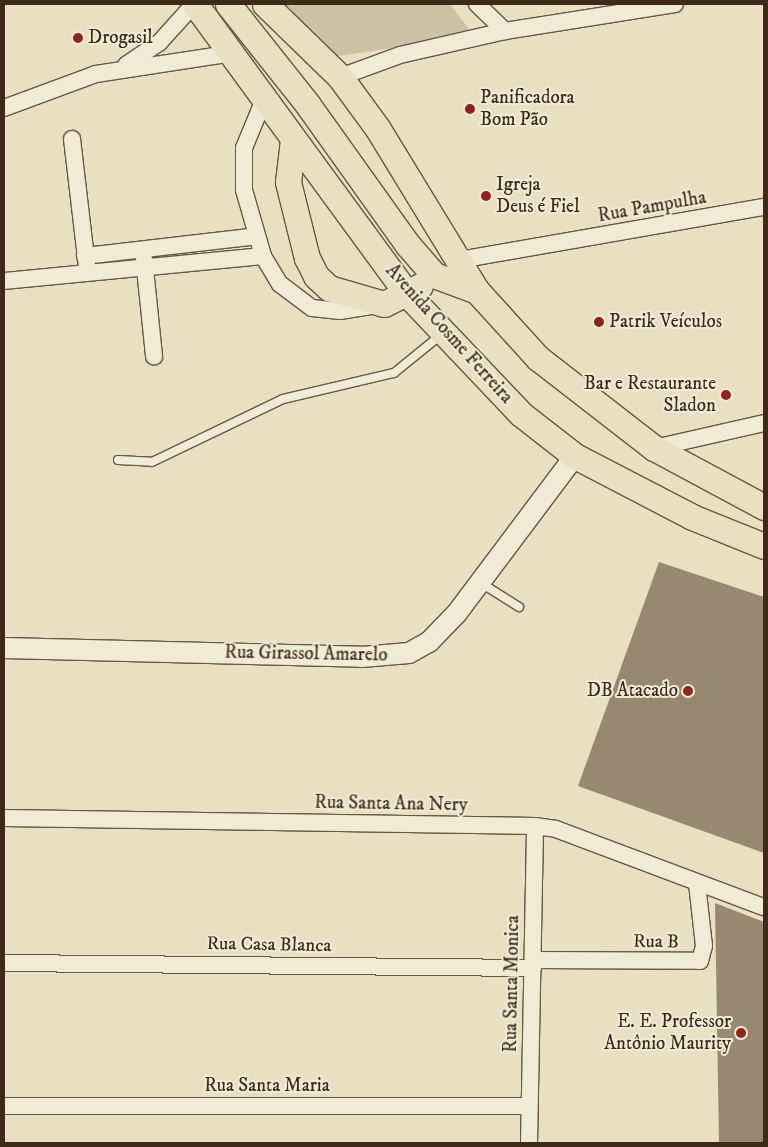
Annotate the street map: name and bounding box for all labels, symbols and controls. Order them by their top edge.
place label: Drogasil [88,27,153,49]
marker: Drogasil [72,32,84,44]
place label: Panificadora Bom Pão [480,87,575,131]
marker: Panificadora Bom Pão [464,103,476,115]
place label: Igreja Deus é Fiel [496,174,580,218]
street label: Rua Pampulha [596,186,708,228]
marker: Igreja Deus é Fiel [480,190,492,202]
street label: Avenida Cosme Ferreira [380,260,518,408]
place label: Patrik Veículos [609,311,722,333]
marker: Patrik Veículos [593,316,605,328]
place label: Bar e Restaurante Sladon [584,373,716,417]
marker: Bar e Restaurante Sladon [720,389,732,401]
street label: Rua Girassol Amarelo [224,641,388,667]
place label: DB Atacado [587,680,678,702]
marker: DB Atacado [682,685,694,697]
street label: Rua Santa Ana Nery [314,791,468,817]
street label: Rua Santa Monica [499,915,525,1053]
street label: Rua B [633,930,679,954]
street label: Rua Casa Blanca [206,933,332,957]
place label: E. E. Professor Antônio Maurity [604,1011,731,1055]
marker: E. E. Professor Antônio Maurity [735,1027,747,1039]
street label: Rua Santa Maria [204,1075,330,1097]

